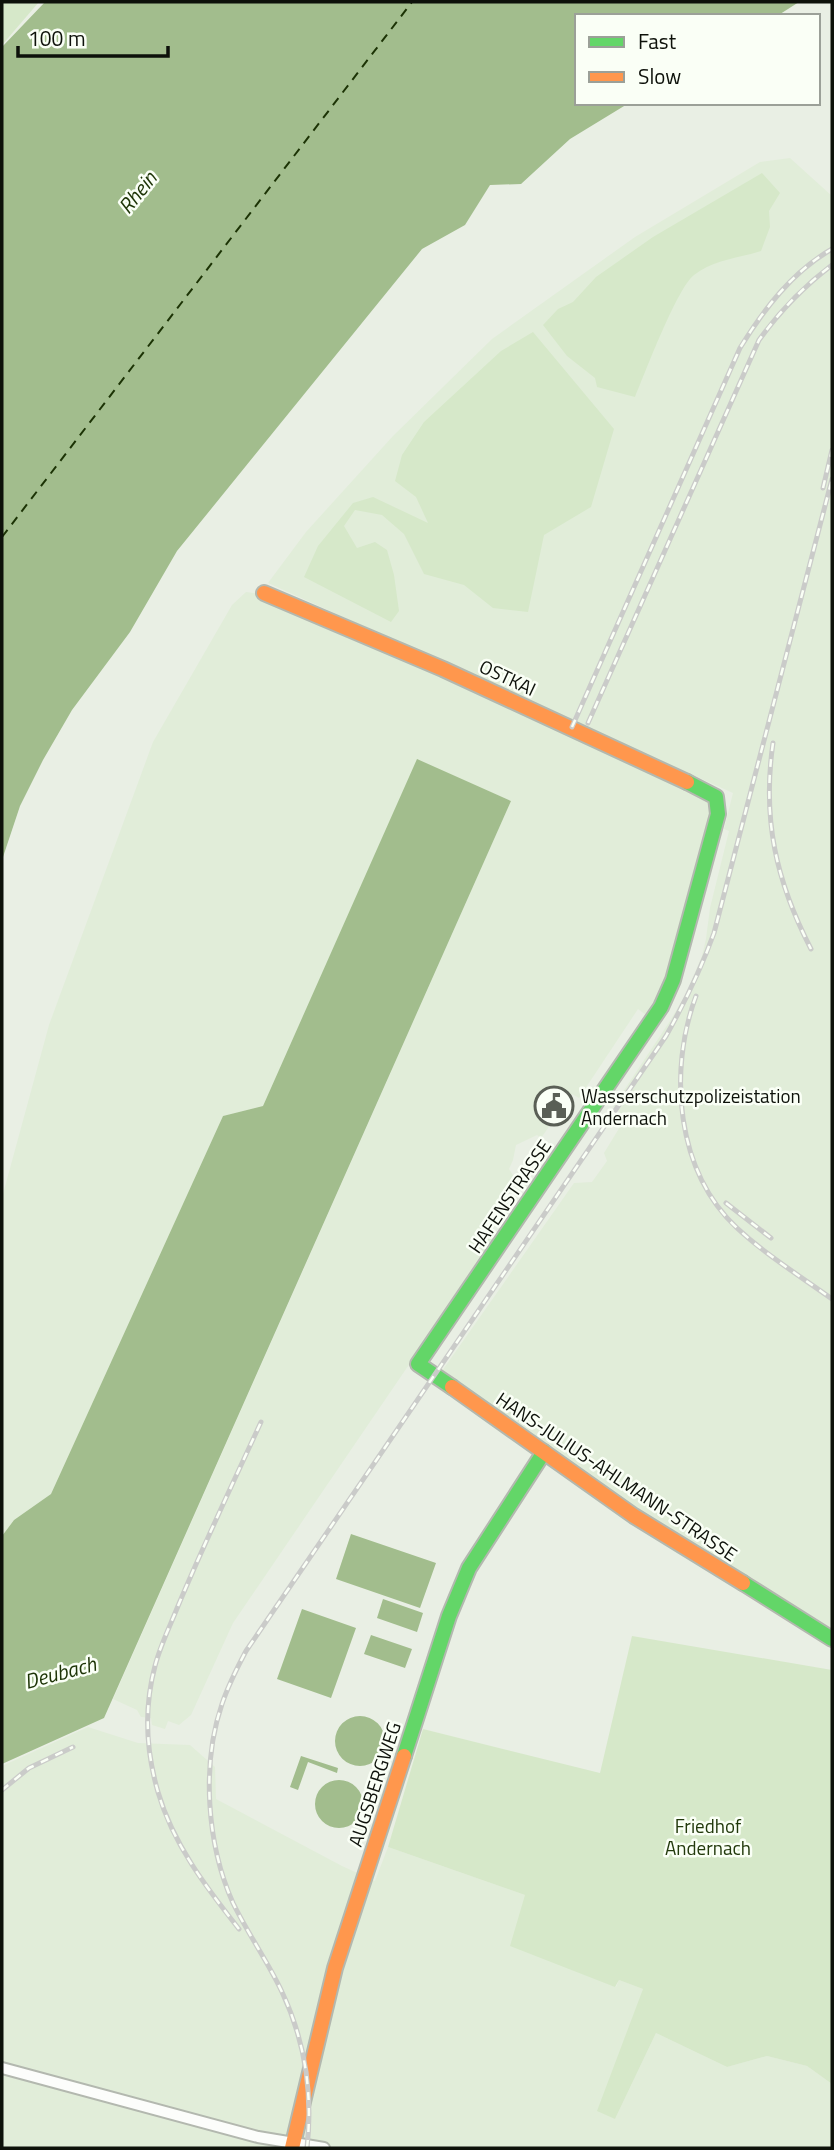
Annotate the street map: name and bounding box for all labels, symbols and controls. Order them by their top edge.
scale bar [18,14,168,58]
legend [575,14,820,105]
text: 100 m [28,22,85,54]
text: Fast [638,25,677,57]
text: Slow [638,60,681,92]
water label: Rhein [110,163,165,220]
street label: OSTKAI [475,651,541,703]
place label: Wasserschutzpolizeistation Andernach [581,1081,801,1132]
public building icon: Wasserschutzpolizeistation Andernach [533,1085,575,1127]
street label: HAFENSTRASSE [460,1133,558,1259]
street label: HANS-JULIUS-AHLMANN-STRASSE [491,1384,743,1568]
water label: Deubach [21,1647,100,1697]
street label: AUGSBERGWEG [340,1718,408,1850]
park label: Friedhof Andernach [665,1811,751,1862]

